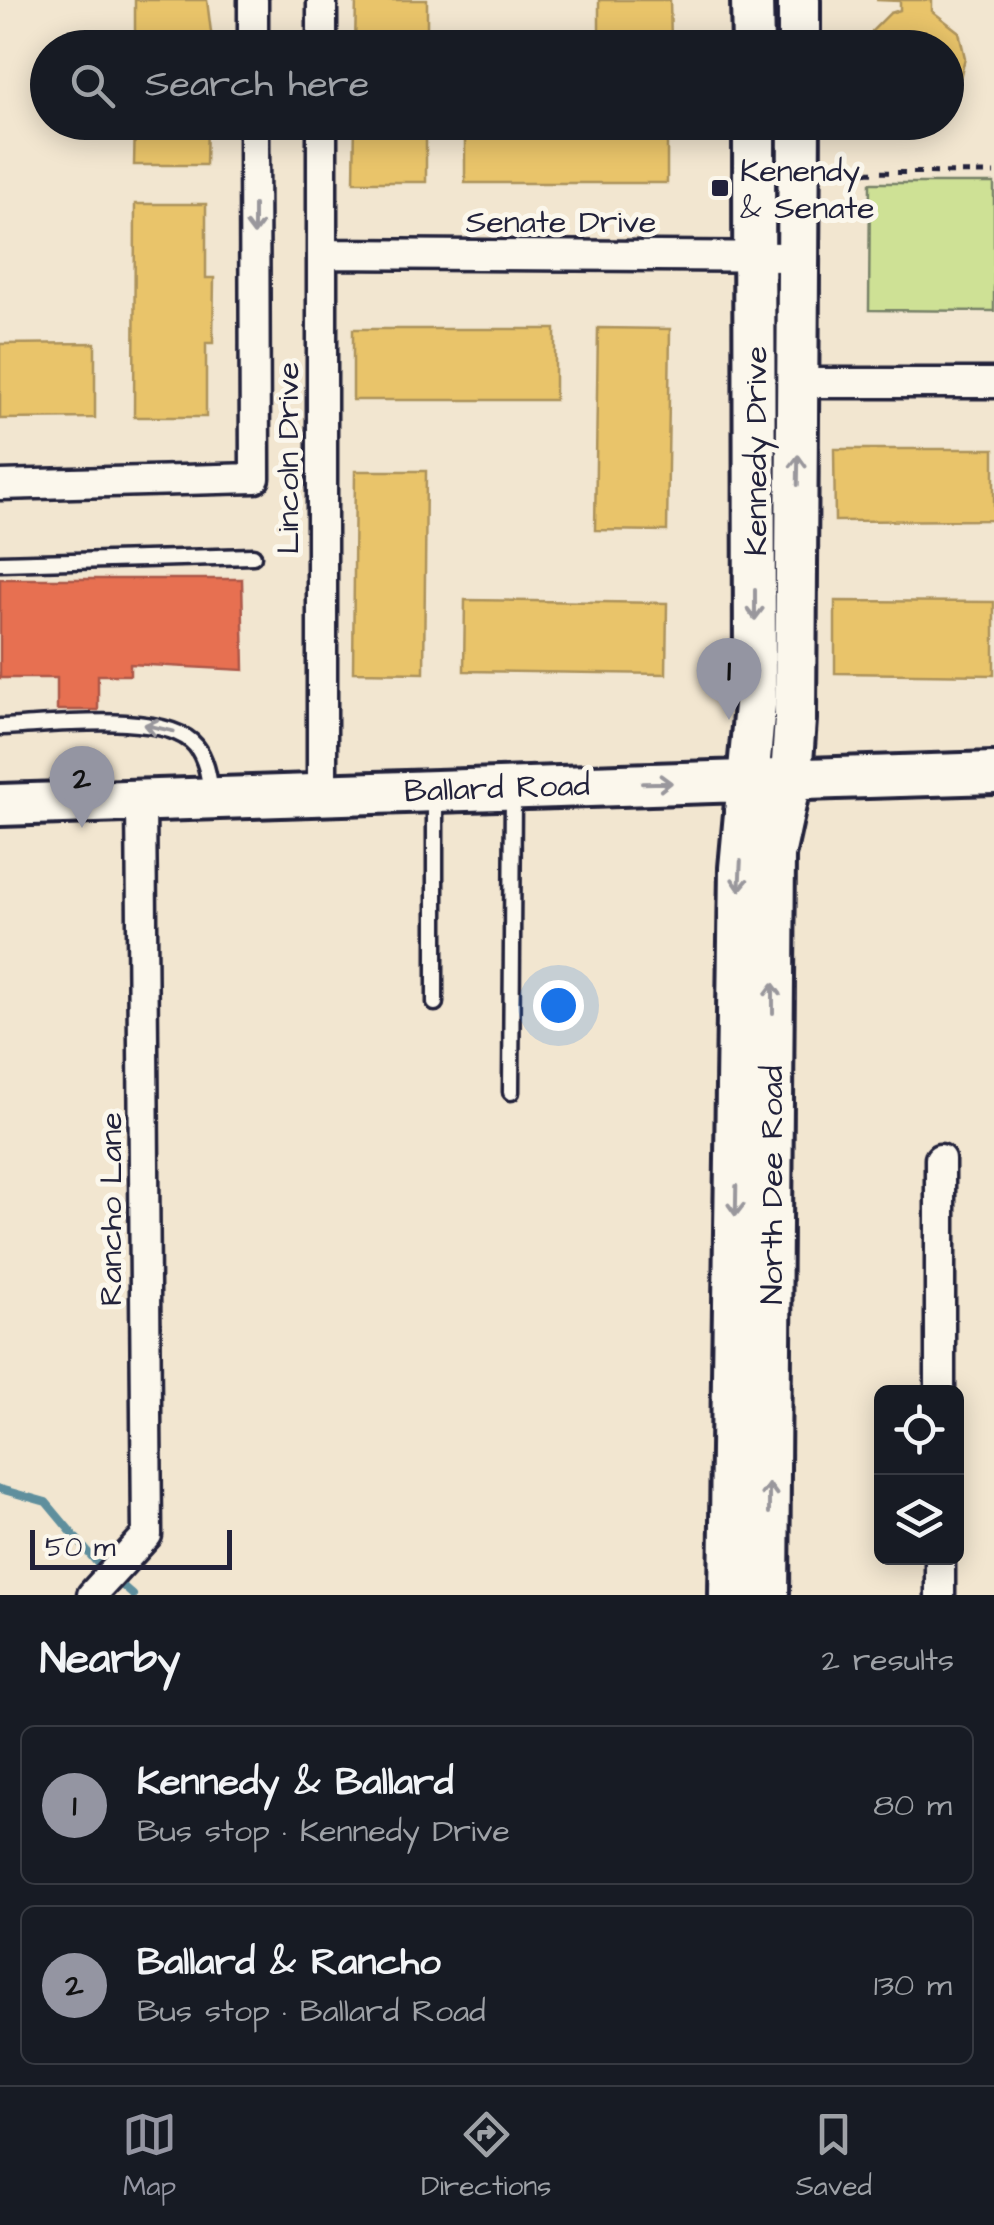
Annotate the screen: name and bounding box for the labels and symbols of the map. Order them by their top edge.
place label: Kenendy & Senate [740,149,875,231]
marker: Kenendy & Senate [709,177,731,199]
street label: Senate Drive [466,200,656,245]
one-way arrow [244,202,264,235]
street label: Kennedy Drive [734,346,779,556]
street label: Lincoln Drive [266,362,311,554]
one-way arrow [789,455,808,487]
one-way arrow [746,588,764,620]
pin: 1 [696,638,762,720]
one-way arrow [144,718,176,736]
pin: 2 [49,746,114,828]
street label: Ballard Road [403,763,591,814]
one-way arrow [640,774,672,792]
one-way arrow [731,859,750,891]
your location [533,980,584,1031]
one-way arrow [763,982,782,1014]
street label: North Dee Road [750,1066,795,1305]
street label: Rancho Lane [89,1112,134,1306]
one-way arrow [726,1184,745,1216]
one-way arrow [760,1482,778,1514]
scale bar [30,1525,232,1570]

